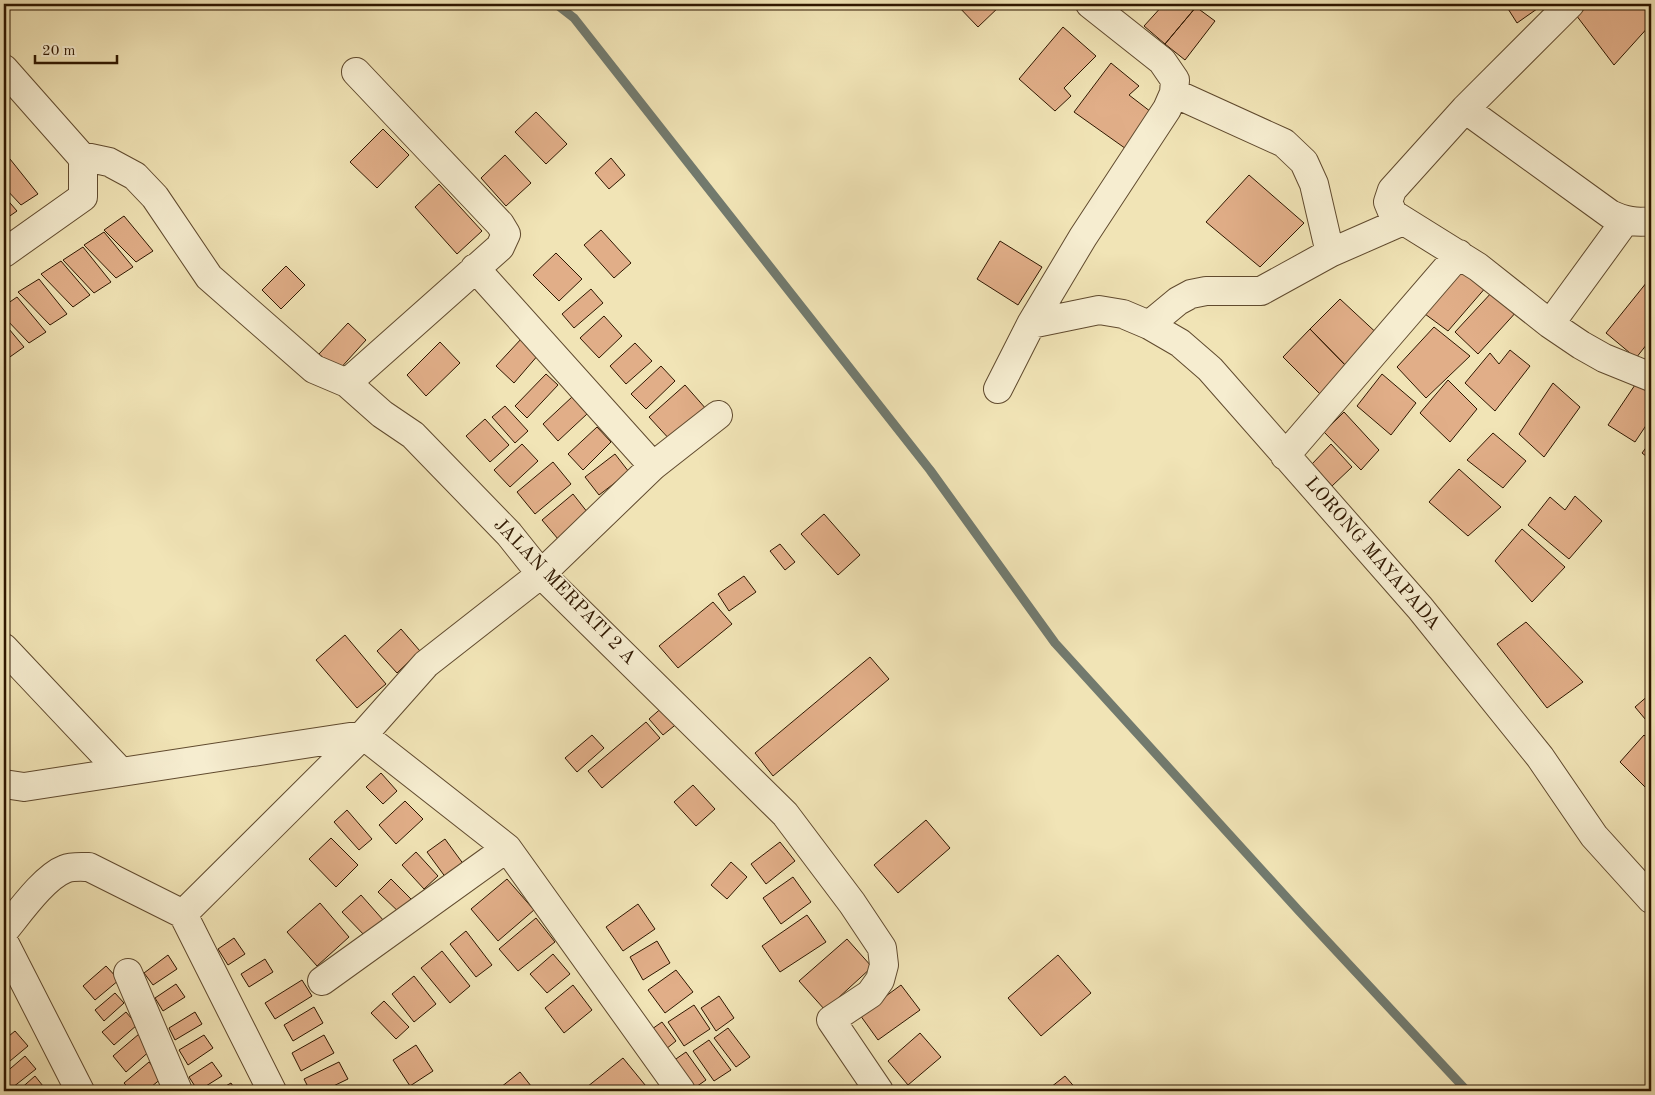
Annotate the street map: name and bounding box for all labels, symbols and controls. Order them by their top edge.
scale bar [35,32,118,64]
text: 20 m [42,44,76,59]
street label: LORONG MAYAPADA [1301,474,1443,634]
street label: JALAN MERPATI 2 A [489,515,639,669]

